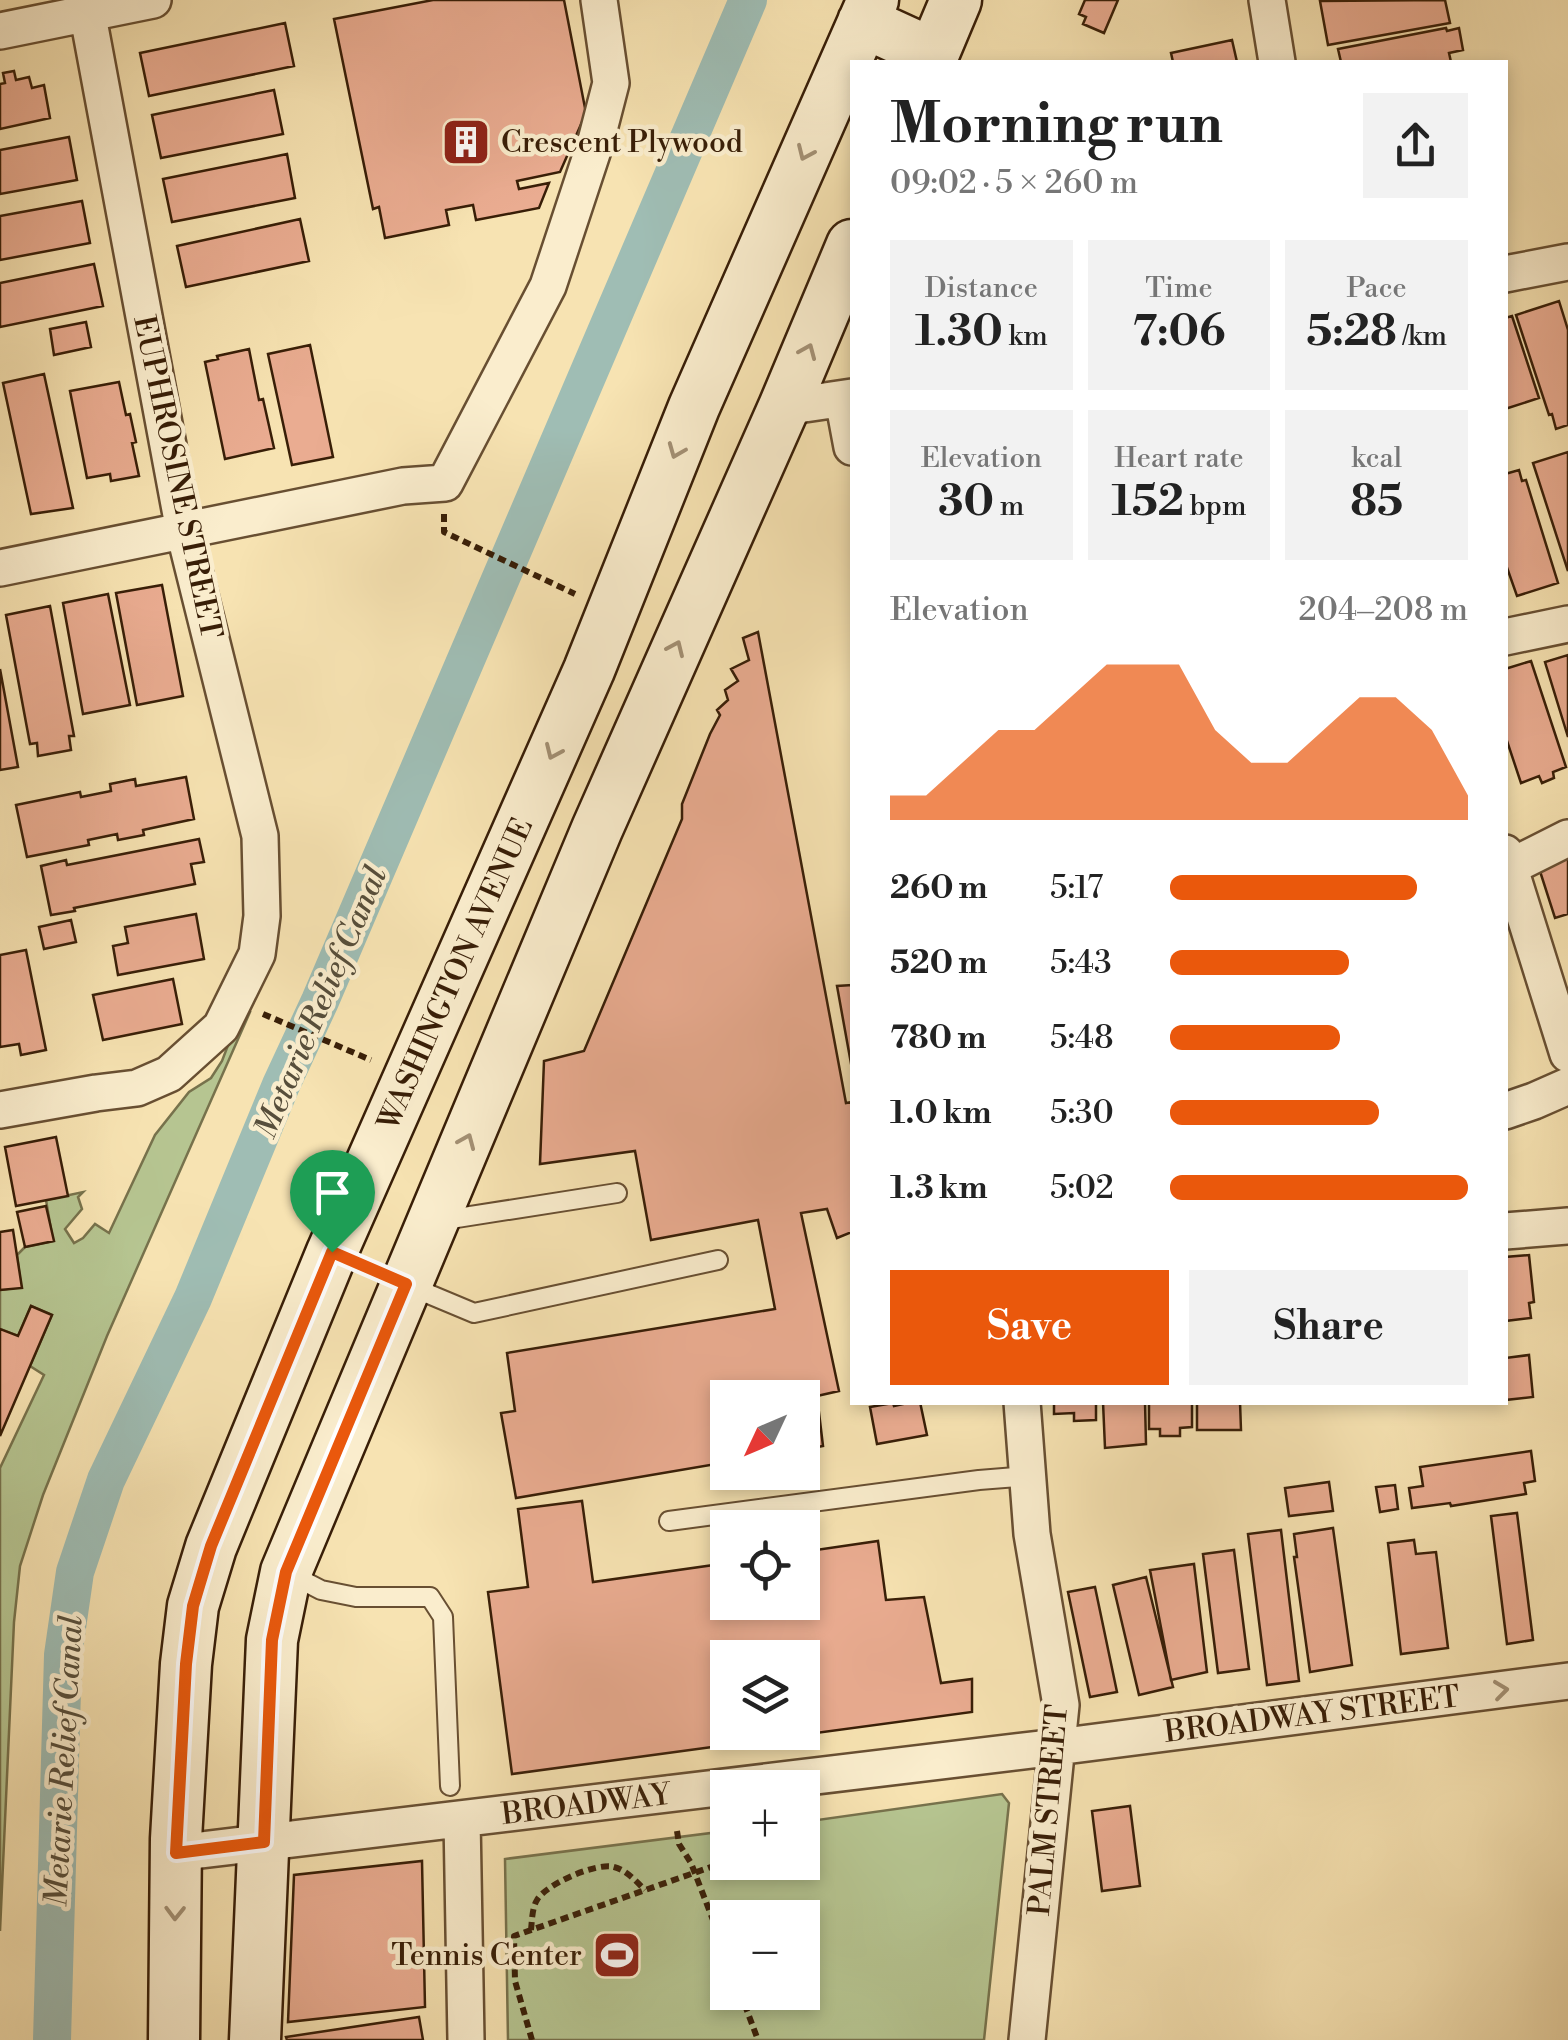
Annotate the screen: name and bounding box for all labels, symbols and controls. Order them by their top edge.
text: Morning run [890,91,1223,160]
button: share [1363,93,1468,198]
building icon: Crescent Plywood [440,116,492,168]
place label: Crescent Plywood [501,124,743,162]
one-way arrow [797,143,817,161]
text: 09:02 · 5 × 260 m [890,163,1138,203]
text: Distance [925,271,1038,306]
text: Time [1145,271,1213,306]
text: Pace [1347,271,1407,306]
text: 1.30 [915,306,1003,359]
text: 7:06 [1132,306,1226,359]
text: 5:28 [1306,306,1397,359]
street label: EUPHROSINE STREET [124,312,230,642]
text: km [1003,319,1048,354]
text: /km [1397,319,1447,354]
one-way arrow [796,343,816,361]
text: Elevation [921,441,1042,476]
text: Heart rate [1114,441,1244,476]
text: kcal [1351,441,1402,476]
one-way arrow [667,442,688,459]
text: 30 [938,476,994,529]
text: 152 [1112,476,1184,529]
text: 85 [1350,476,1403,529]
text: m [994,489,1024,524]
text: bpm [1184,489,1246,524]
text: Elevation [890,590,1029,630]
text: 204–208 m [1299,590,1468,630]
one-way arrow [663,640,683,658]
one-way arrow [545,742,565,760]
street label: WASHINGTON AVENUE [369,812,542,1137]
water label: Metarie Relief Canal [246,860,397,1144]
text: 260 m [890,868,988,908]
text: 5:17 [1050,868,1103,908]
text: 520 m [890,943,987,983]
text: 5:43 [1050,943,1112,983]
text: 780 m [890,1018,986,1058]
text: 5:48 [1050,1018,1114,1058]
text: 1.0 km [890,1093,992,1133]
text: 5:30 [1050,1093,1114,1133]
one-way arrow [455,1133,475,1151]
pin [290,1150,375,1253]
icon: arrive [305,1165,360,1220]
text: 1.3 km [890,1168,988,1208]
text: 5:02 [1050,1168,1114,1208]
button: Save [890,1270,1169,1385]
button: Share [1189,1270,1468,1385]
north arrow [710,1380,820,1490]
map controls [710,1380,820,2010]
button: locate [710,1510,820,1620]
water label: Metarie Relief Canal [36,1614,92,1908]
button: layers [710,1640,820,1750]
street label: BROADWAY STREET [1161,1678,1462,1752]
one-way arrow [1493,1680,1509,1701]
street label: PALM STREET [1021,1703,1077,1917]
button: + [710,1770,820,1880]
street label: BROADWAY [498,1776,674,1834]
button: − [710,1900,820,2010]
one-way arrow [164,1906,186,1922]
sports icon: Tennis Center [591,1929,643,1981]
place label: Tennis Center [391,1937,582,1975]

